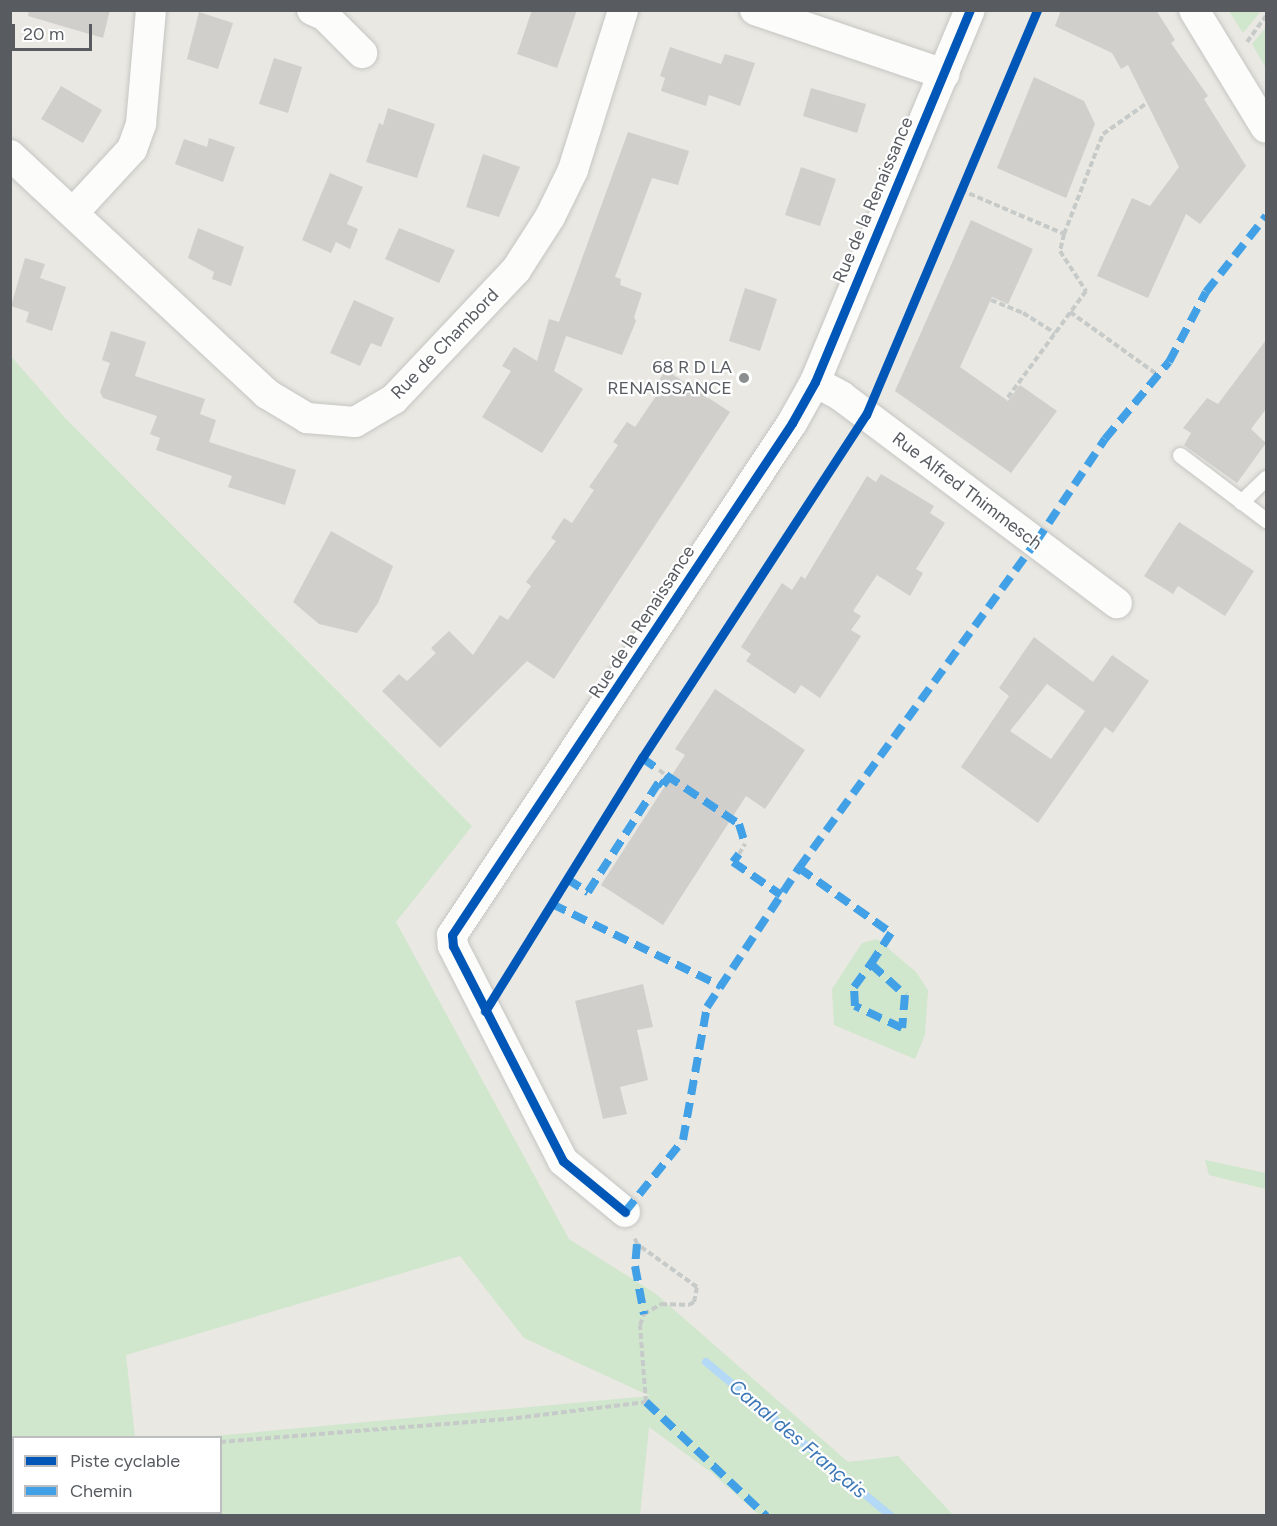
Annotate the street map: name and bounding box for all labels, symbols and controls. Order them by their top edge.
scale bar [15,12,94,50]
text: 20 m [23,23,64,45]
street label: Rue de la Renaissance [828,114,918,286]
street label: Rue de Chambord [387,284,503,404]
place label: 68 R D LA RENAISSANCE [607,357,732,400]
marker: 68 R D LA RENAISSANCE [737,371,751,385]
street label: Rue Alfred Thimmesch [888,428,1046,554]
street label: Rue de la Renaissance [584,541,700,703]
water label: Canal des Français [724,1374,872,1504]
legend [12,1436,222,1514]
text: Piste cyclable [70,1450,180,1472]
text: Chemin [70,1480,132,1502]

